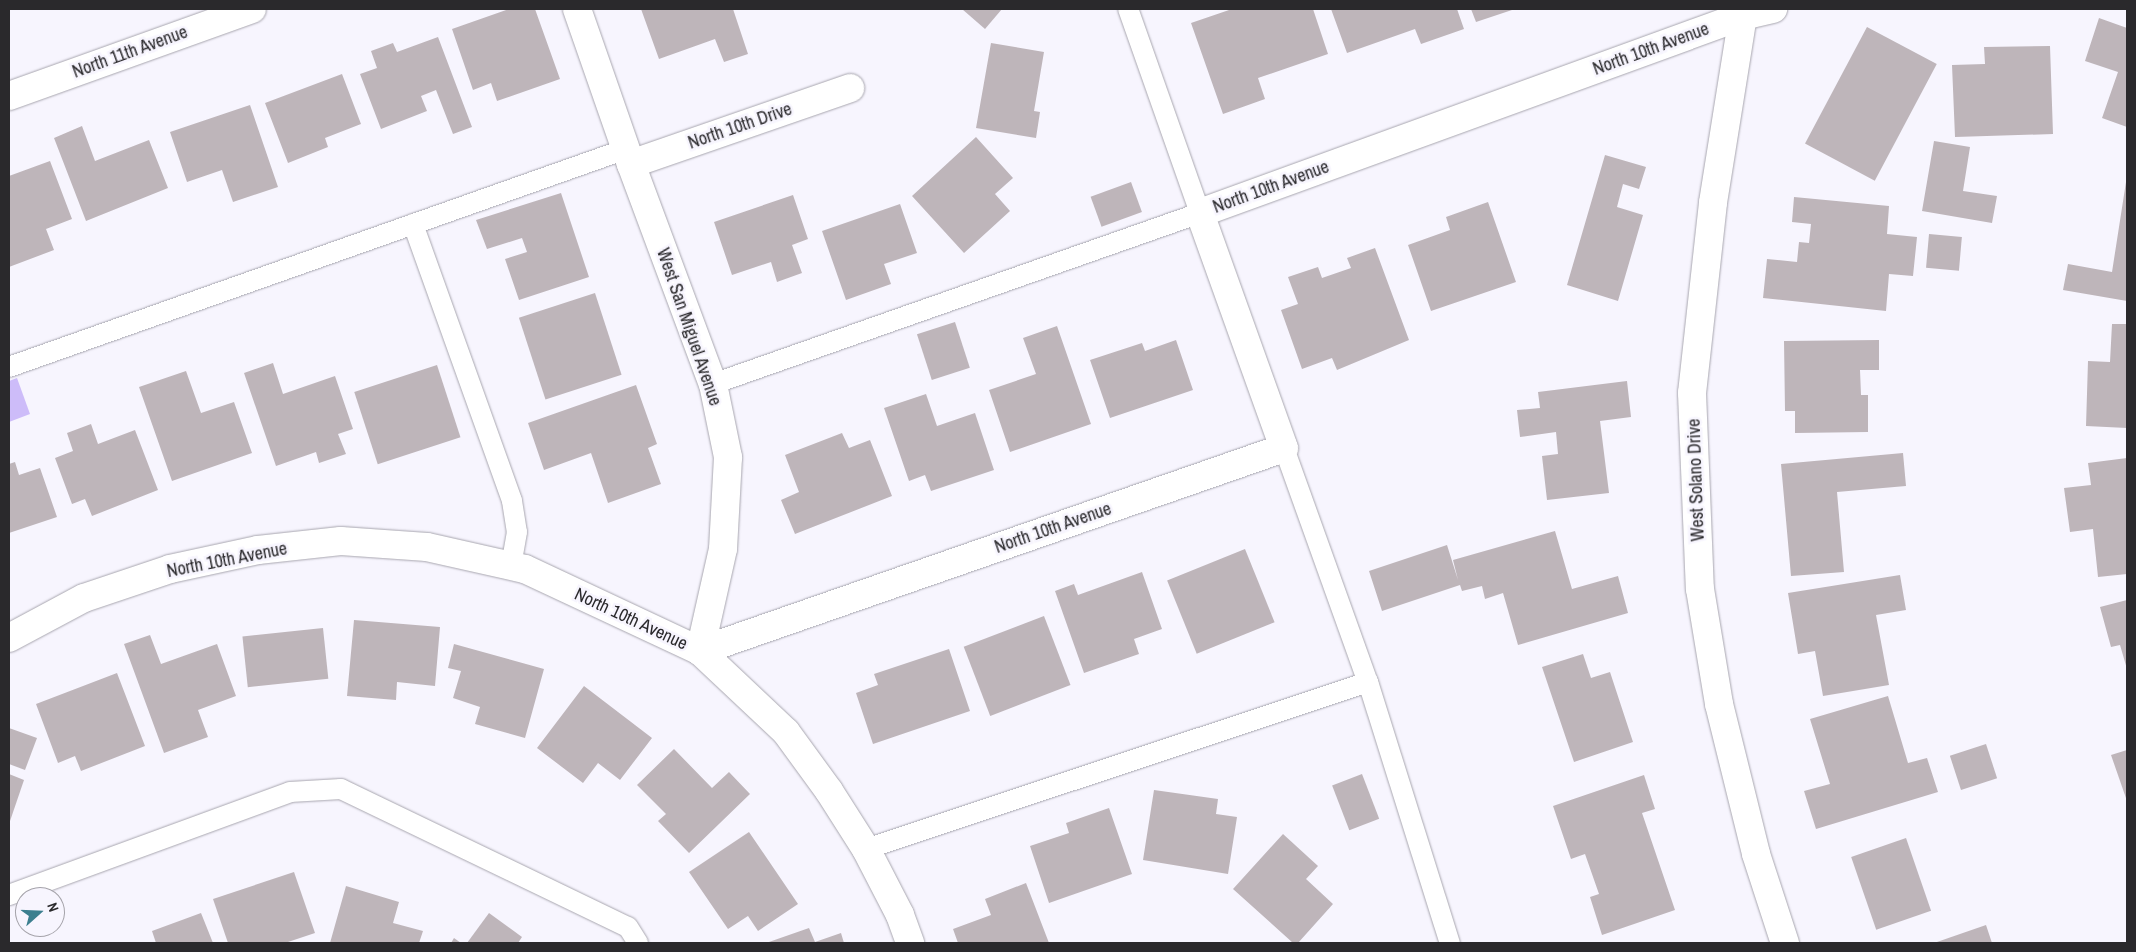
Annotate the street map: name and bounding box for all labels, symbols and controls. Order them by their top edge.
street label: North 10th Avenue [1590,18,1712,80]
street label: North 11th Avenue [69,21,191,83]
street label: North 10th Drive [685,98,795,154]
street label: North 10th Avenue [1210,156,1332,218]
street label: West San Miguel Avenue [652,245,726,409]
street label: West Solano Drive [1683,418,1709,542]
street label: North 10th Avenue [991,498,1115,558]
street label: North 10th Avenue [165,538,289,582]
street label: North 10th Avenue [571,583,691,655]
north arrow [15,887,65,937]
text: N [43,900,63,914]

